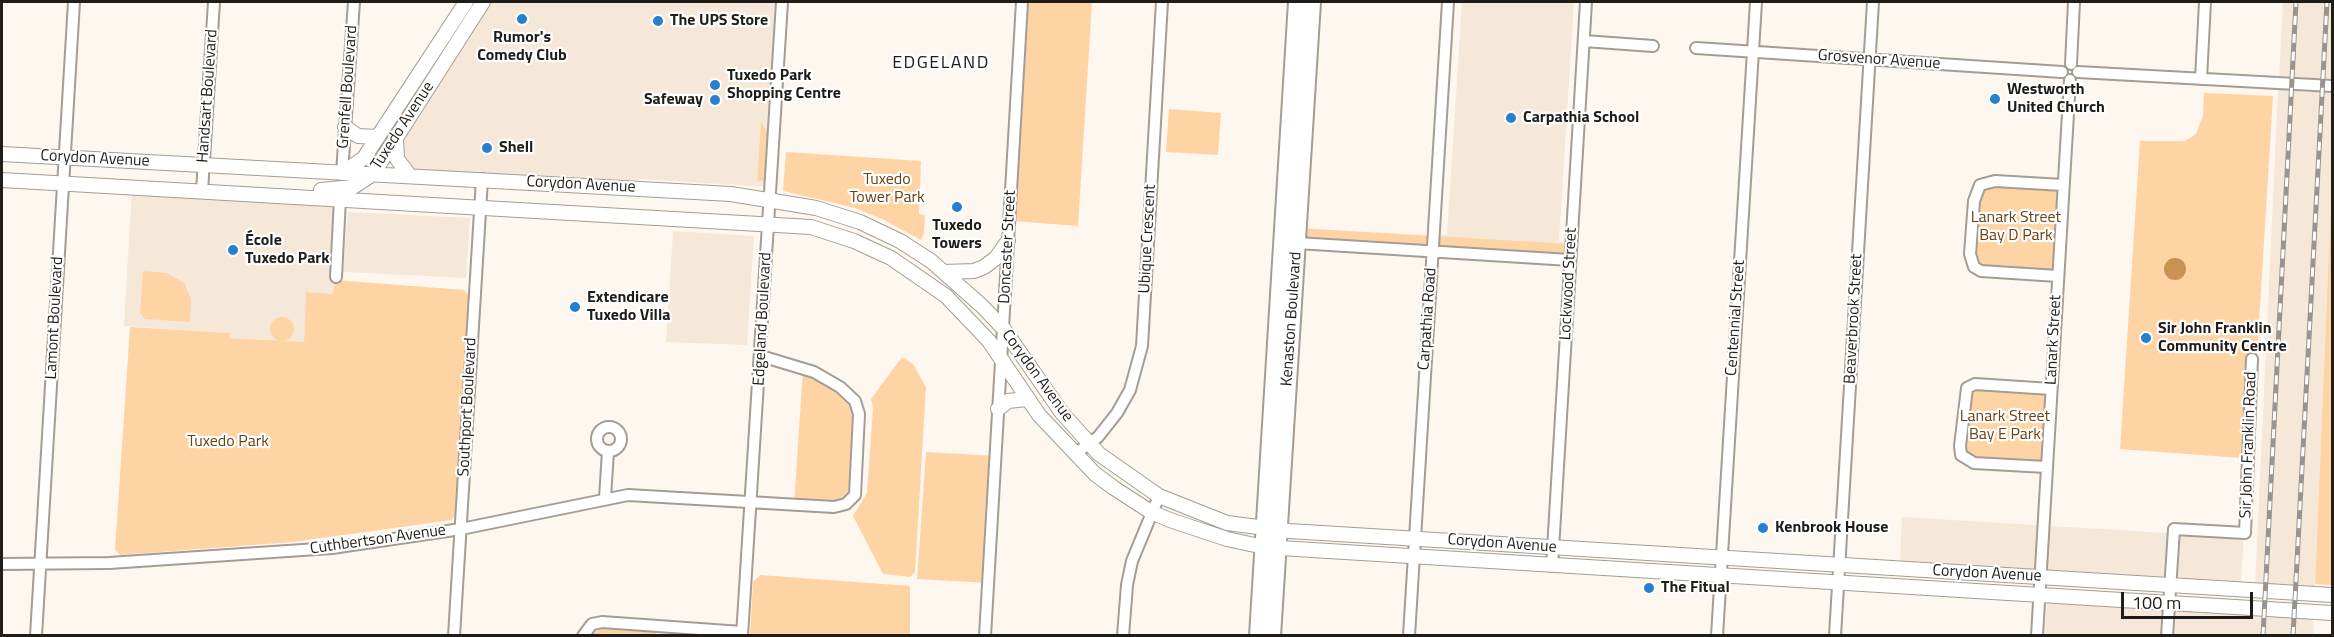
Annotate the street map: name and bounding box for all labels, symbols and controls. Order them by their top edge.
place label: The UPS Store [670,11,768,31]
marker: Rumor's Comedy Club [515,12,529,26]
marker: The UPS Store [651,14,665,28]
street label: Grenfell Boulevard [334,25,362,149]
place label: Rumor's Comedy Club [477,28,567,66]
street label: Handsart Boulevard [194,29,222,163]
street label: Grosvenor Avenue [1817,46,1941,74]
district label: EDGELAND [892,53,990,75]
place label: Tuxedo Park Shopping Centre [727,66,841,104]
street label: Tuxedo Avenue [367,78,439,174]
marker: Tuxedo Park Shopping Centre [708,78,722,92]
place label: Westworth United Church [2007,80,2105,118]
place label: Safeway [644,90,703,110]
marker: Westworth United Church [1988,92,2002,106]
marker: Safeway [708,93,722,107]
place label: Carpathia School [1523,108,1639,128]
marker: Carpathia School [1504,111,1518,125]
place label: Shell [499,138,533,158]
marker: Shell [480,141,494,155]
street label: Corydon Avenue [40,147,150,171]
park label: Tuxedo Tower Park [849,170,925,208]
street label: Corydon Avenue [526,173,636,197]
street label: Ubique Crescent [1136,184,1160,294]
street label: Doncaster Street [995,190,1021,304]
marker: Tuxedo Towers [950,200,964,214]
park label: Lanark Street Bay D Park [1971,208,2061,246]
place label: Tuxedo Towers [932,216,982,254]
street label: Lockwood Street [1556,227,1582,341]
place label: École Tuxedo Park [245,231,330,269]
marker: École Tuxedo Park [226,243,240,257]
street label: Kenaston Boulevard [1278,251,1306,387]
street label: Edgeland Boulevard [750,252,776,386]
street label: Beaverbrook Street [1841,254,1867,384]
street label: Lamont Boulevard [42,256,68,380]
street label: Centennial Street [1722,259,1750,377]
street label: Carpathia Road [1415,267,1441,371]
place label: Extendicare Tuxedo Villa [587,288,670,326]
street label: Lanark Street [2042,294,2066,386]
marker: Extendicare Tuxedo Villa [568,300,582,314]
place label: Sir John Franklin Community Centre [2158,319,2287,357]
street label: Corydon Avenue [997,326,1077,426]
marker: Sir John Franklin Community Centre [2139,331,2153,345]
street label: Southport Boulevard [455,337,481,477]
street label: Sir John Franklin Road [2237,371,2261,519]
park label: Lanark Street Bay E Park [1960,407,2050,445]
park label: Tuxedo Park [187,432,269,452]
place label: Kenbrook House [1775,518,1888,538]
street label: Cuthbertson Avenue [309,521,447,559]
marker: Kenbrook House [1756,521,1770,535]
street label: Corydon Avenue [1447,531,1557,557]
street label: Corydon Avenue [1932,562,2042,586]
place label: The Fitual [1661,578,1730,598]
scale bar [2124,580,2256,618]
marker: The Fitual [1642,581,1656,595]
text: 100 m [2132,589,2181,616]

